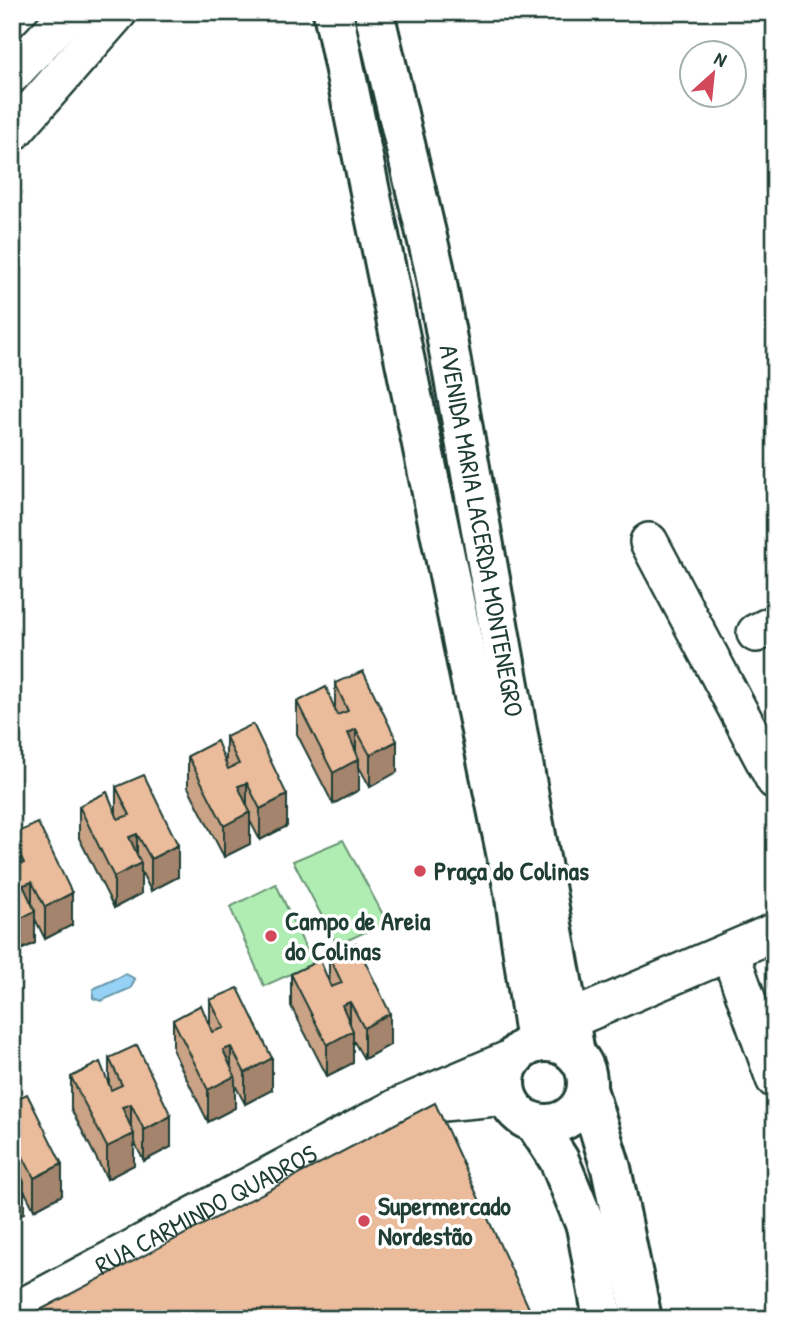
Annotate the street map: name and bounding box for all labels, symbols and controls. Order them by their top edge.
north arrow [678,38,748,108]
text: N [710,45,731,73]
street label: AVENIDA MARIA LACERDA MONTENEGRO [431,342,532,719]
place label: Praça do Colinas [434,853,589,888]
marker: Praça do Colinas [412,863,428,879]
place label: Campo de Areia do Colinas [285,903,431,968]
marker: Campo de Areia do Colinas [263,928,279,944]
street label: RUA CARMINDO QUADROS [89,1136,323,1282]
place label: Supermercado Nordestão [378,1188,511,1253]
marker: Supermercado Nordestão [356,1213,372,1229]

